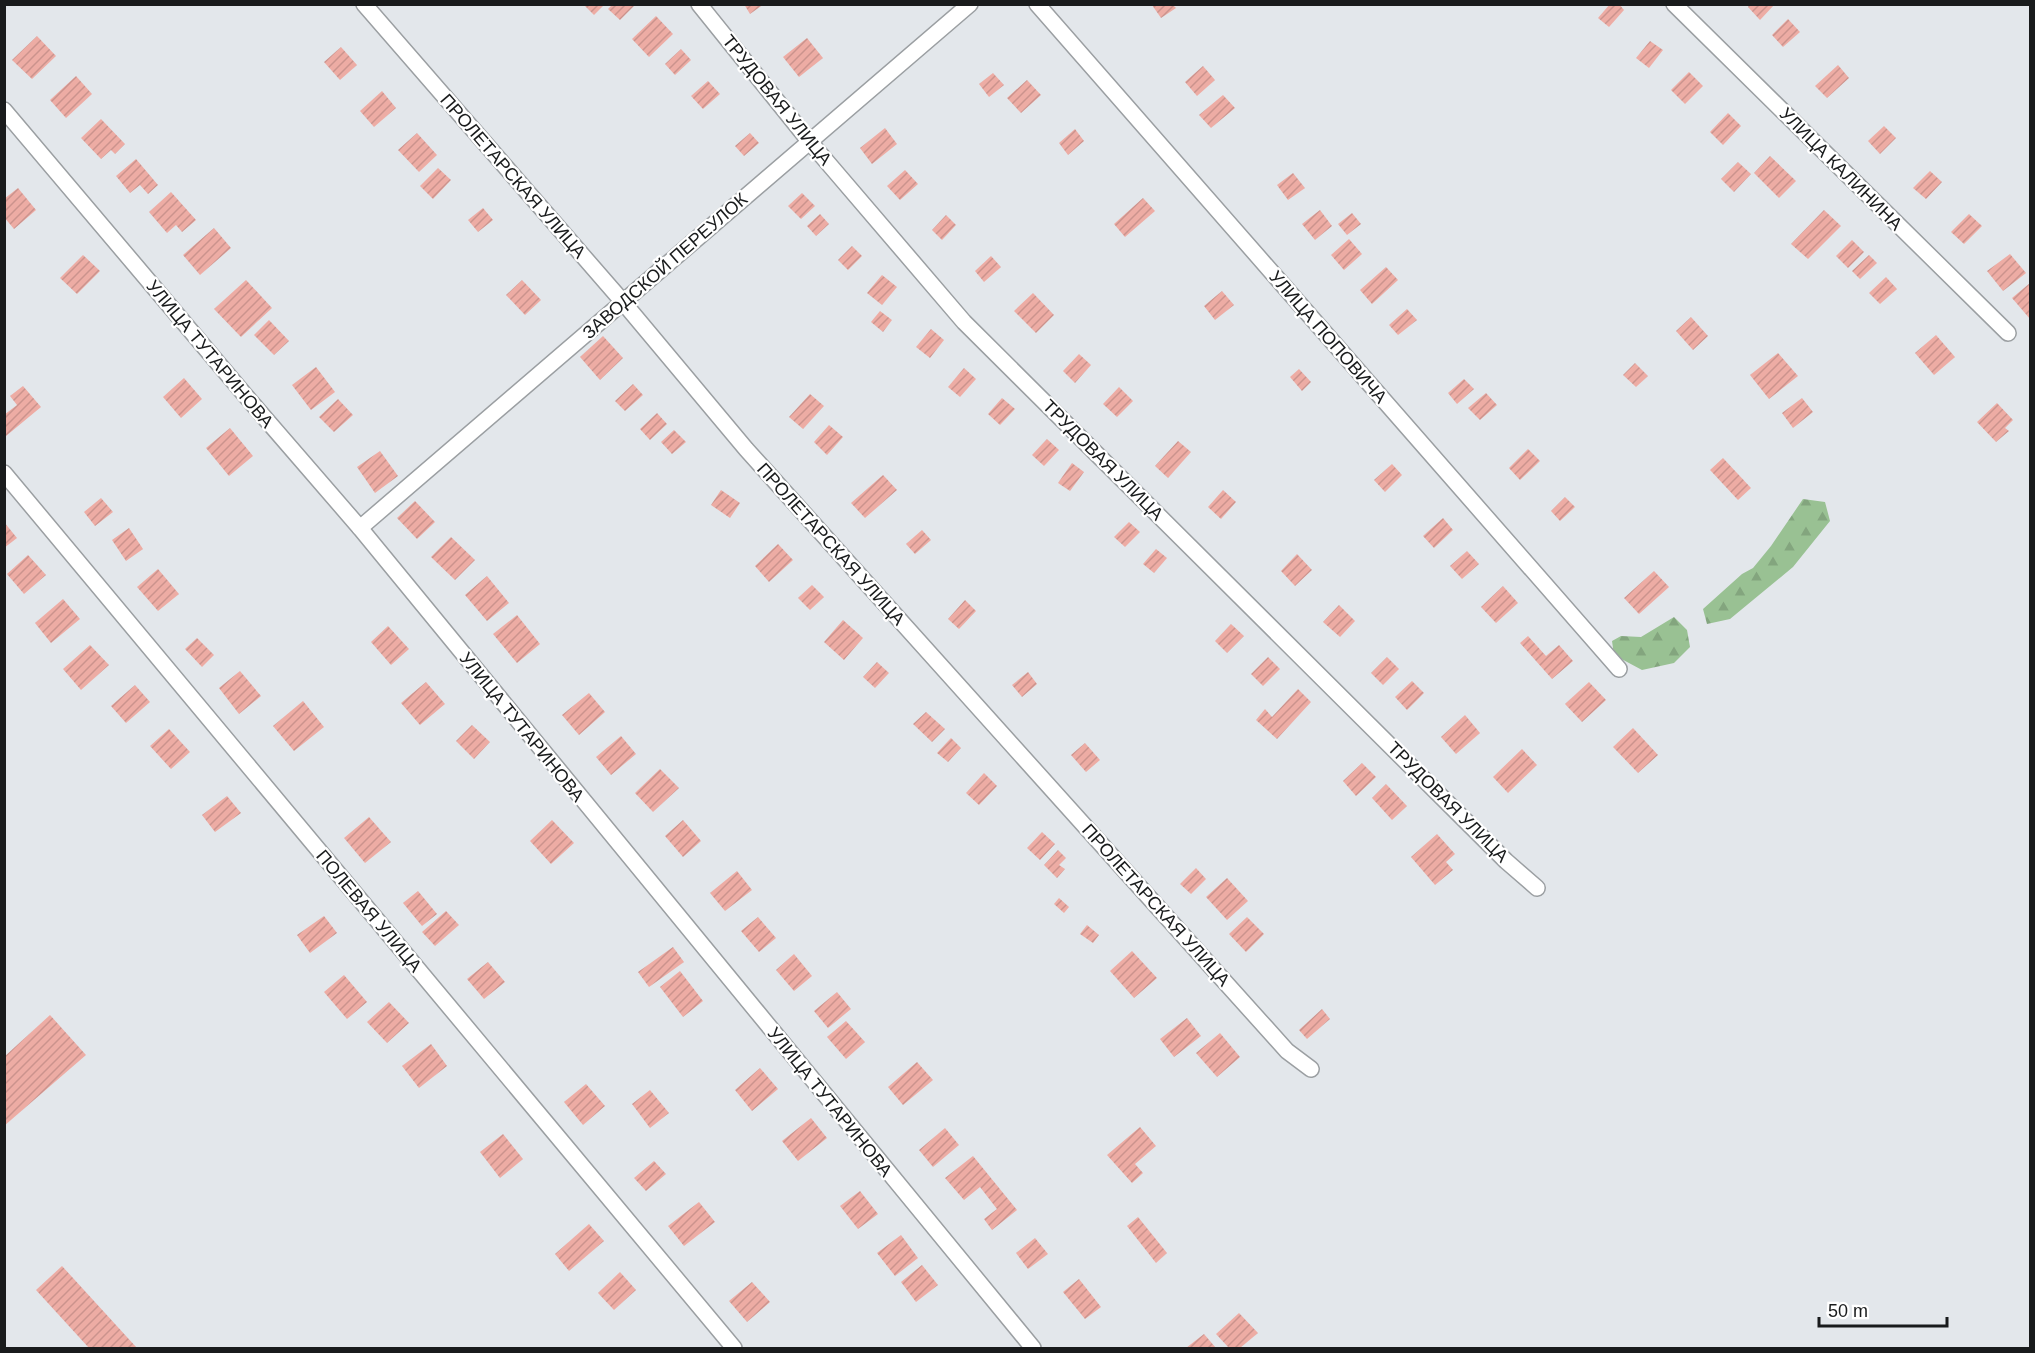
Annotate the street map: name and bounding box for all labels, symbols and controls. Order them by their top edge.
street label: ТРУДОВАЯ УЛИЦА [718,31,836,169]
street label: ПРОЛЕТАРСКАЯ УЛИЦА [436,90,590,262]
street label: УЛИЦА КАЛИНИНА [1776,104,1906,234]
street label: ЗАВОДСКОЙ ПЕРЕУЛОК [578,188,752,343]
street label: УЛИЦА ПОПОВИЧА [1265,267,1391,407]
street label: УЛИЦА ТУТАРИНОВА [143,276,277,432]
street label: ТРУДОВАЯ УЛИЦА [1039,396,1167,524]
street label: ПРОЛЕТАРСКАЯ УЛИЦА [753,459,909,629]
street label: УЛИЦА ТУТАРИНОВА [456,648,588,806]
street label: ТРУДОВАЯ УЛИЦА [1384,738,1512,866]
street label: ПРОЛЕТАРСКАЯ УЛИЦА [1078,820,1234,990]
street label: ПОЛЕВАЯ УЛИЦА [312,846,426,976]
street label: УЛИЦА ТУТАРИНОВА [764,1023,896,1181]
scale bar [1819,1290,1946,1328]
text: 50 m [1828,1301,1868,1321]

